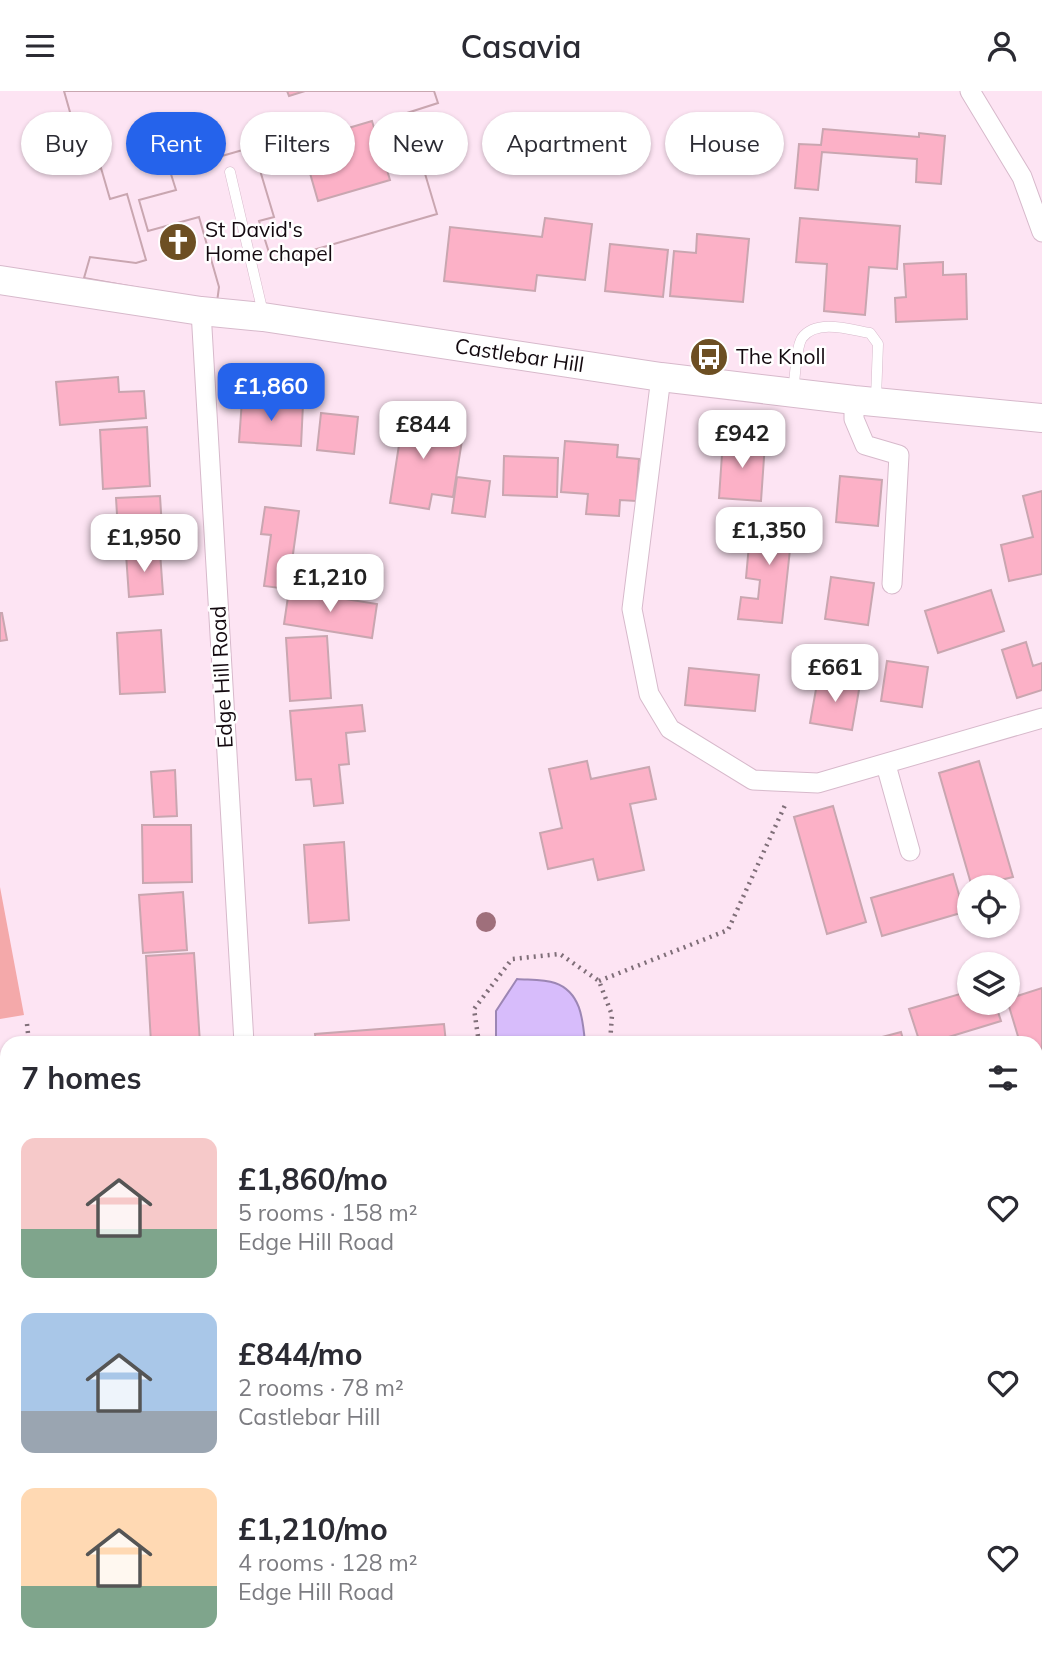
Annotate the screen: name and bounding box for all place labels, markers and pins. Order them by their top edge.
place label: St David's Home chapel [205,216,333,266]
church icon: St David's Home chapel [157,221,199,263]
bus stop icon: The Knoll [688,336,730,378]
place label: The Knoll [736,343,826,369]
pin: £1,860 [214,363,328,423]
pin: £844 [382,401,464,461]
pin: £942 [701,411,783,470]
pin: £1,350 [712,507,826,567]
pin: £1,950 [87,515,201,574]
pin: £1,210 [273,554,387,614]
pin: £661 [794,645,876,704]

